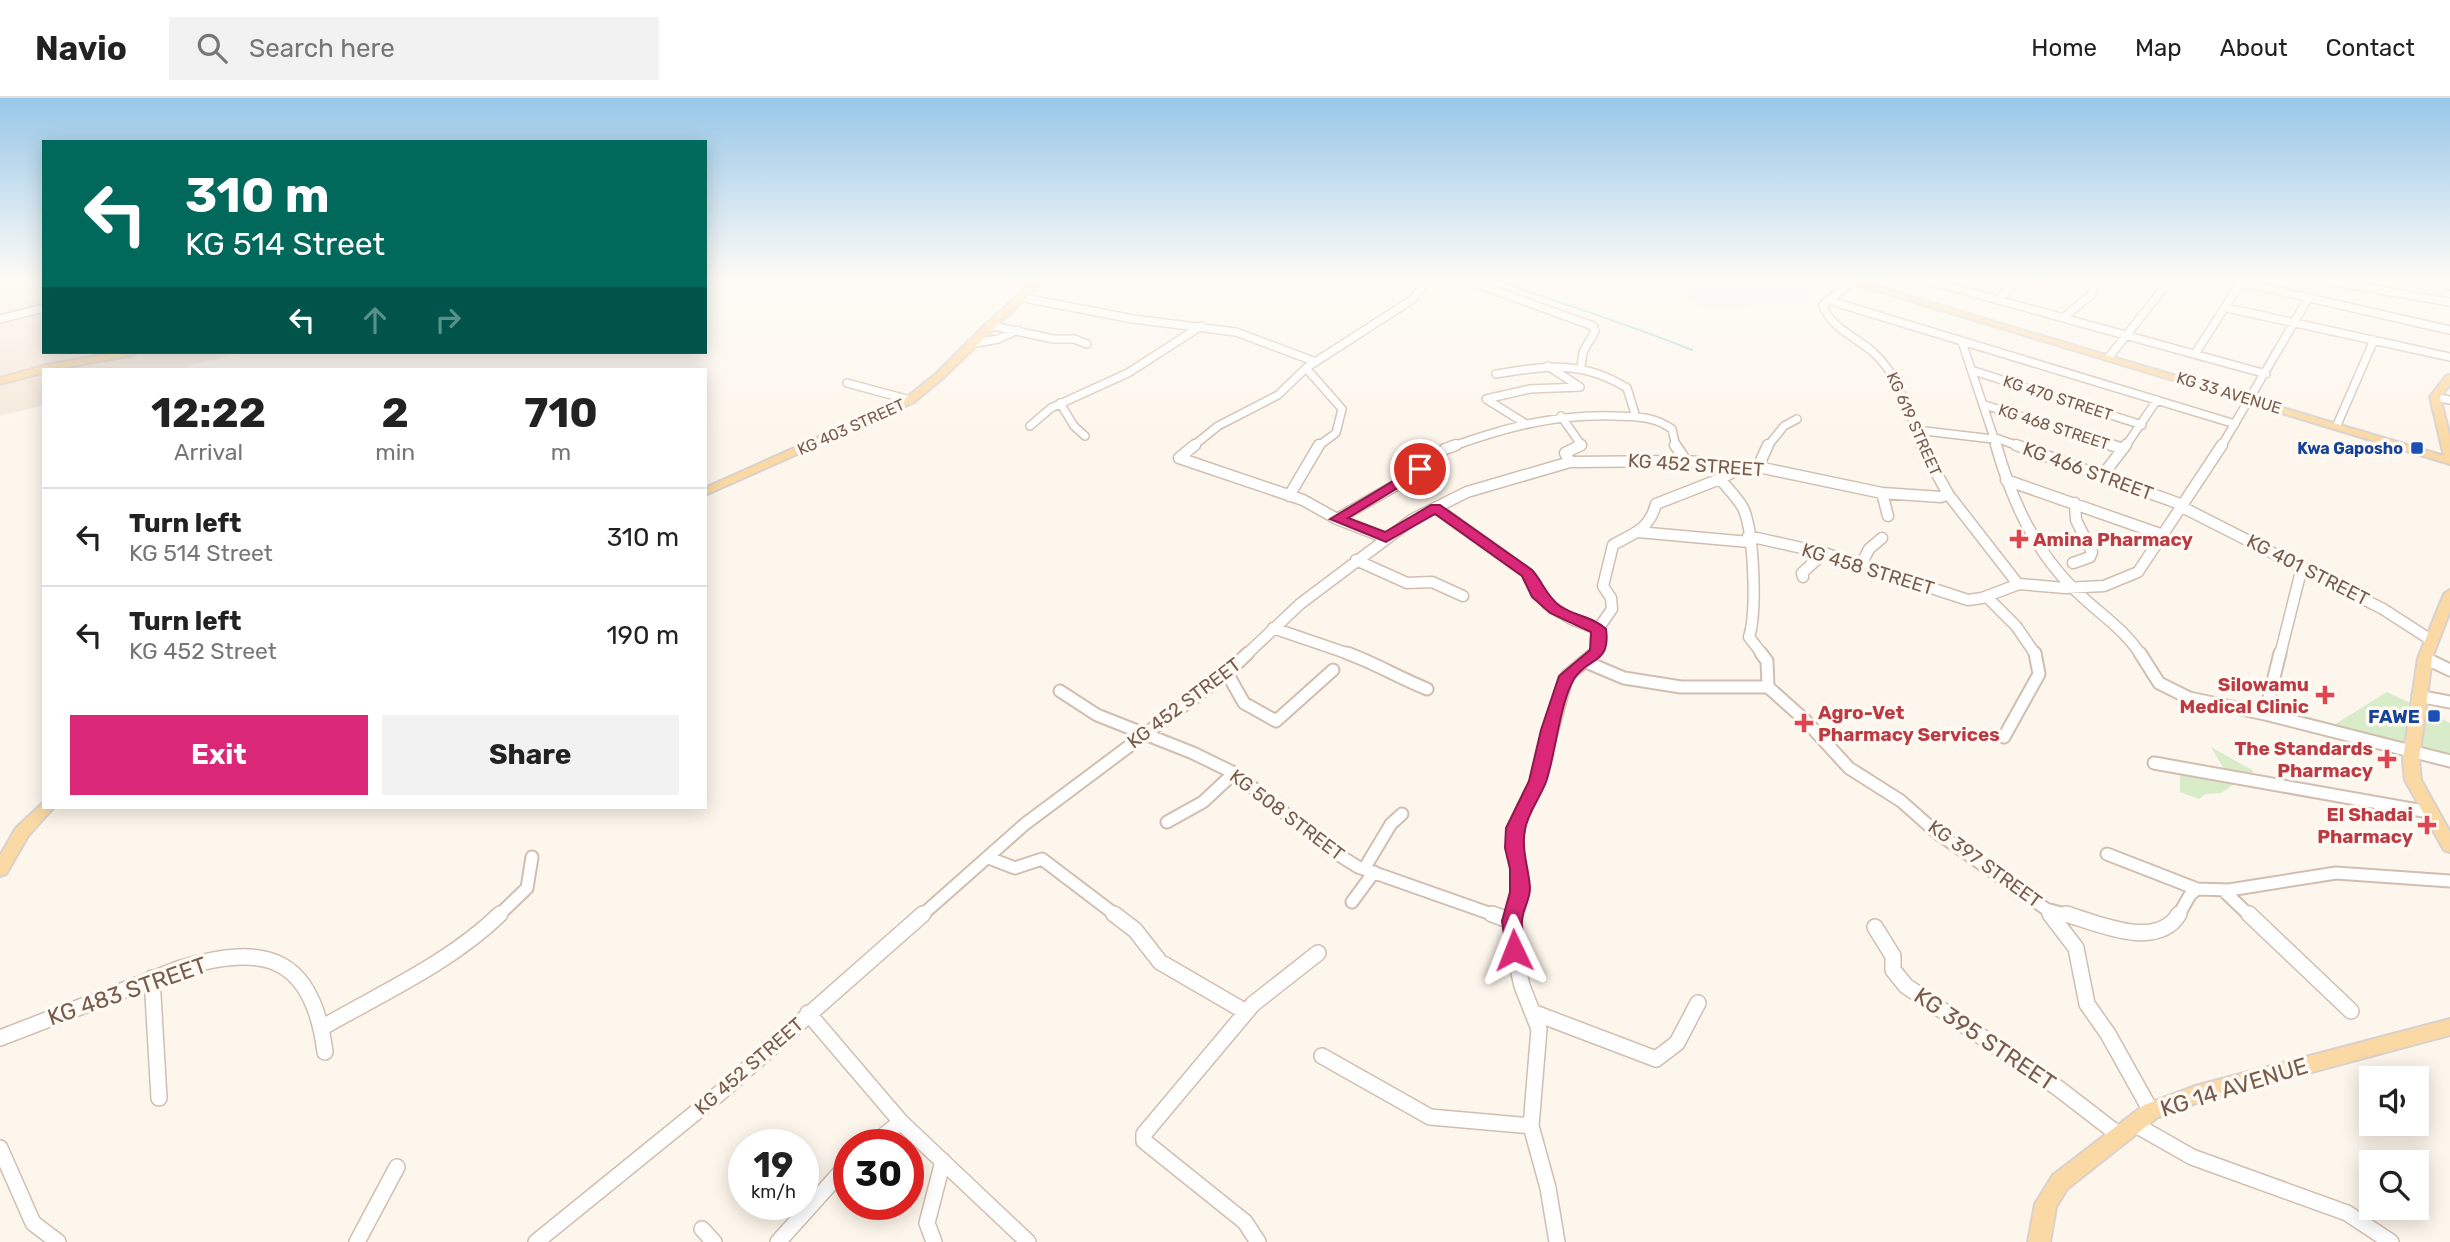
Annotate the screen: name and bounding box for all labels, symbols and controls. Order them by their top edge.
search box [169,17,659,80]
text: Navio [35,29,127,68]
icon: search [193,29,231,67]
text: Search here [249,33,395,64]
text: Home [2031,34,2097,62]
text: Map [2135,34,2182,62]
text: About [2220,34,2288,62]
text: Contact [2326,34,2415,62]
text: 310 m [185,166,330,224]
icon: left [70,168,161,259]
text: KG 514 Street [185,225,385,263]
icon: left [283,301,321,339]
icon: ahead [356,301,394,339]
icon: right [429,301,467,339]
street label: KG 33 AVENUE [2174,368,2284,418]
street label: KG 619 STREET [1883,369,1945,479]
street label: KG 470 STREET [2001,371,2115,425]
text: 12:22 [151,388,266,438]
text: 2 [382,388,409,438]
text: 710 [524,388,598,438]
street label: KG 403 STREET [794,395,908,459]
street label: KG 468 STREET [1996,400,2112,454]
street label: KG 466 STREET [2020,437,2156,505]
text: Arrival [174,438,243,466]
text: min [375,438,415,466]
text: m [551,438,571,466]
pin [1390,439,1450,499]
place label: Kwa Gaposho [2297,439,2403,458]
marker: Kwa Gaposho [2409,440,2425,456]
street label: KG 452 STREET [1627,449,1765,481]
icon: arrive [1401,450,1439,488]
text: Turn left [129,508,241,539]
icon: left [70,518,108,556]
text: 310 m [607,522,679,553]
place label: Amina Pharmacy [2033,528,2193,551]
street label: KG 401 STREET [2243,529,2373,611]
marker: Amina Pharmacy [2011,531,2027,547]
street label: KG 458 STREET [1799,538,1937,600]
text: KG 514 Street [129,539,273,567]
text: Turn left [129,606,241,637]
icon: left [70,616,108,654]
text: 190 m [606,620,679,651]
text: KG 452 Street [129,637,277,665]
street label: KG 452 STREET [1123,653,1245,753]
place label: Silowamu Medical Clinic [2180,673,2309,718]
marker: Silowamu Medical Clinic [2315,685,2335,705]
place label: Agro-Vet Pharmacy Services [1818,701,2000,746]
place label: FAWE [2368,705,2420,728]
marker: FAWE [2426,708,2442,724]
button: Exit [70,715,368,795]
button: Share [382,715,679,795]
marker: Agro-Vet Pharmacy Services [1796,715,1812,731]
place label: The Standards Pharmacy [2235,737,2374,782]
marker: The Standards Pharmacy [2379,751,2395,767]
street label: KG 508 STREET [1225,764,1349,866]
place label: El Shadai Pharmacy [2317,803,2414,848]
street label: KG 397 STREET [1924,815,2046,913]
marker: El Shadai Pharmacy [2419,817,2435,833]
position arrow [1477,913,1551,987]
street label: KG 483 STREET [44,951,210,1031]
street label: KG 395 STREET [1909,981,2061,1097]
street label: KG 452 STREET [690,1013,808,1119]
street label: KG 14 AVENUE [2157,1051,2311,1123]
map controls [2359,1066,2429,1220]
button: sound [2359,1066,2429,1136]
speed limit sign: 30 [833,1129,924,1220]
text: 19 [754,1144,793,1186]
button: search [2359,1150,2429,1220]
text: km/h [751,1181,796,1203]

